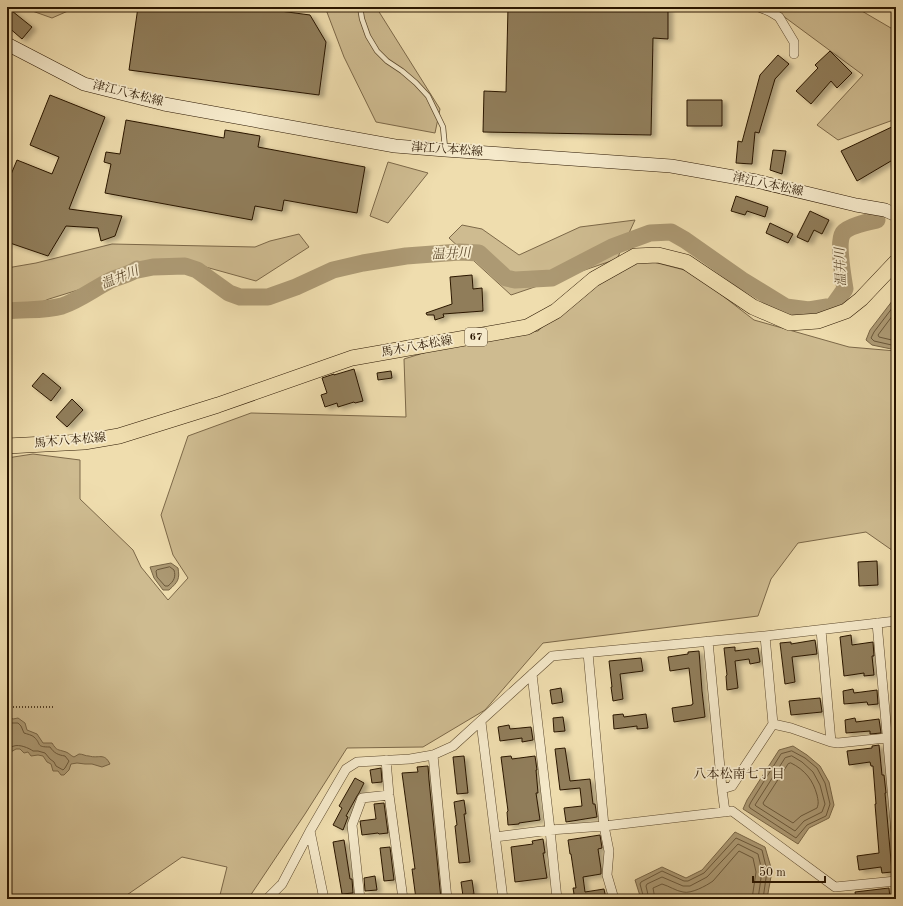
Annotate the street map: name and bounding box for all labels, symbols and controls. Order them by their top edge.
street label: 津江八本松線 [92,78,165,109]
street label: 津江八本松線 [411,140,483,158]
street label: 津江八本松線 [732,170,805,198]
water label: 温井川 [431,245,473,262]
water label: 温井川 [833,245,848,287]
water label: 温井川 [99,263,142,291]
road number: 67 [465,328,487,346]
street label: 馬木八本松線 [380,333,454,359]
street label: 馬木八本松線 [33,430,106,450]
district label: 八本松南七丁目 [693,767,785,781]
scale bar [753,858,825,884]
text: 50 m [759,866,786,879]

